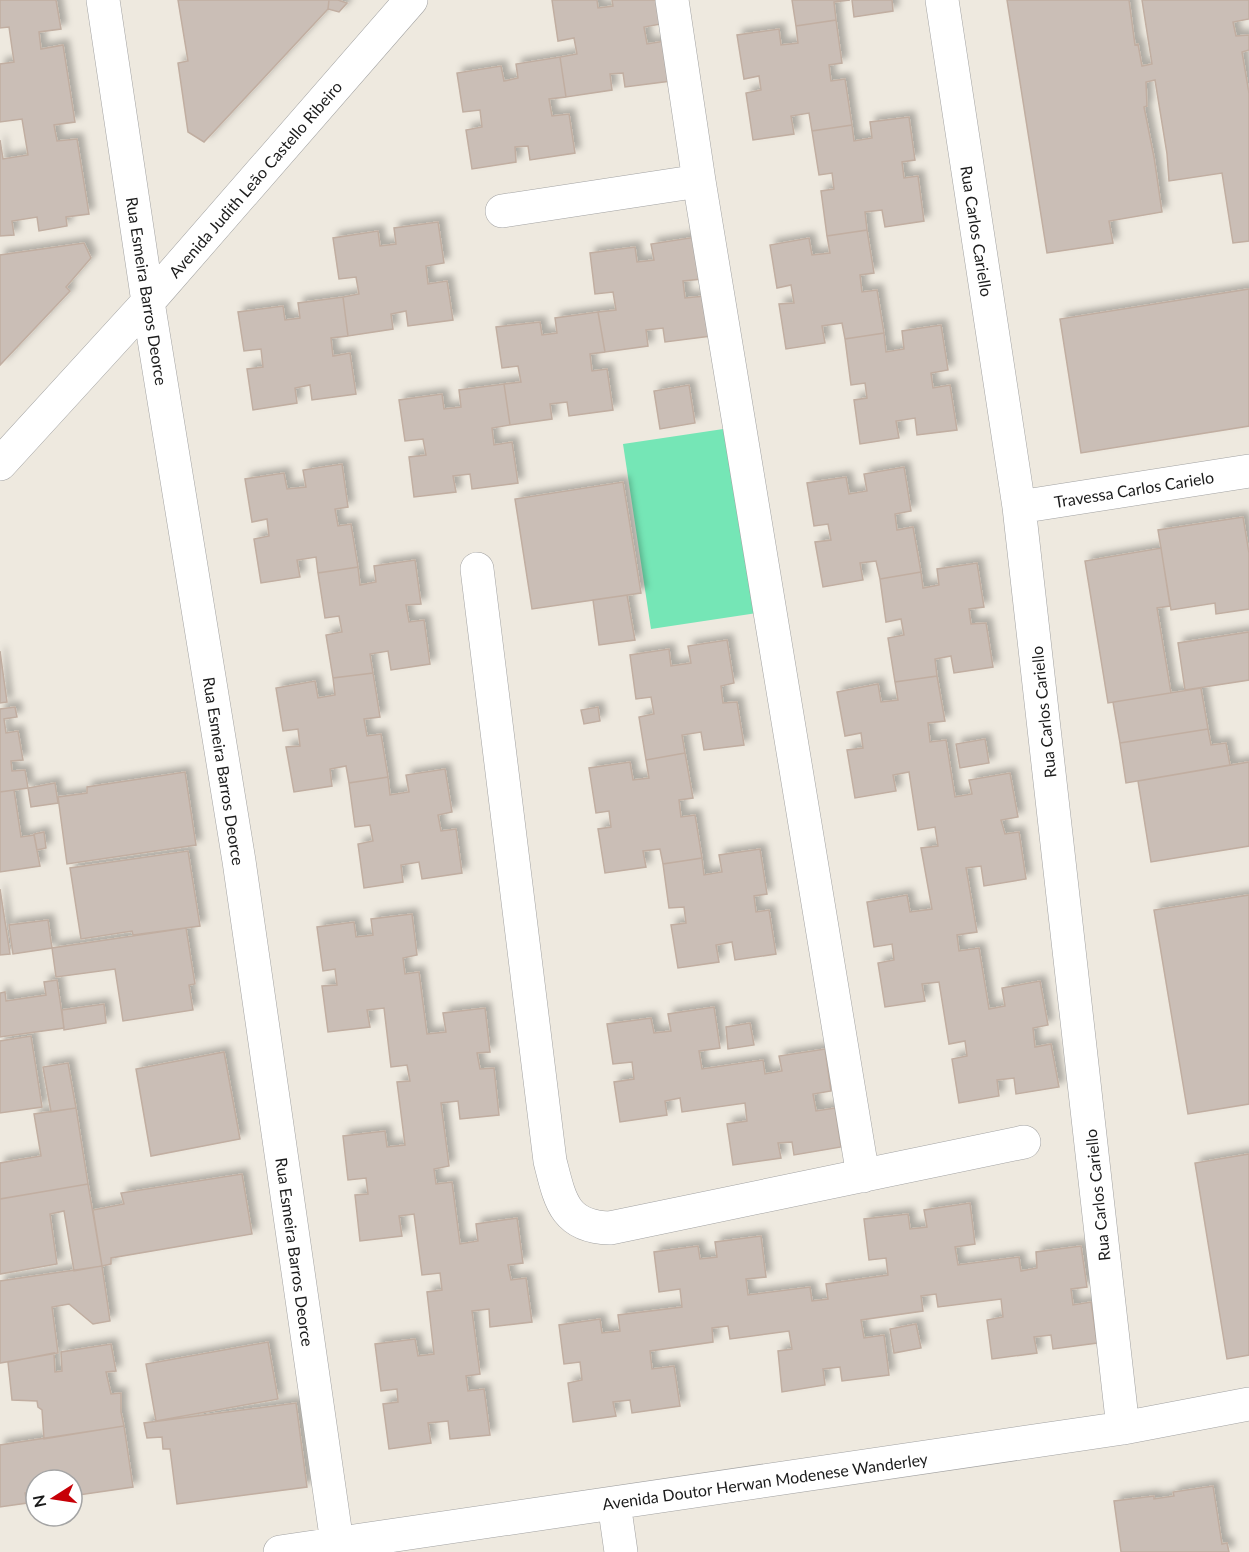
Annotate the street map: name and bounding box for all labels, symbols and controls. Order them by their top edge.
street label: Avenida Judith Leão Castello Ribeiro [164,77,346,281]
street label: Rua Carlos Cariello [957,164,997,298]
street label: Rua Esmeira Barros Deorce [123,195,171,387]
street label: Travessa Carlos Carielo [1053,467,1215,511]
street label: Rua Carlos Cariello [1027,645,1059,779]
street label: Rua Esmeira Barros Deorce [200,675,248,867]
street label: Rua Carlos Cariello [1081,1128,1113,1262]
street label: Rua Esmeira Barros Deorce [272,1156,318,1348]
street label: Avenida Doutor Herwan Modenese Wanderley [601,1449,930,1513]
north arrow [24,1468,84,1528]
text: N [28,1493,49,1509]

